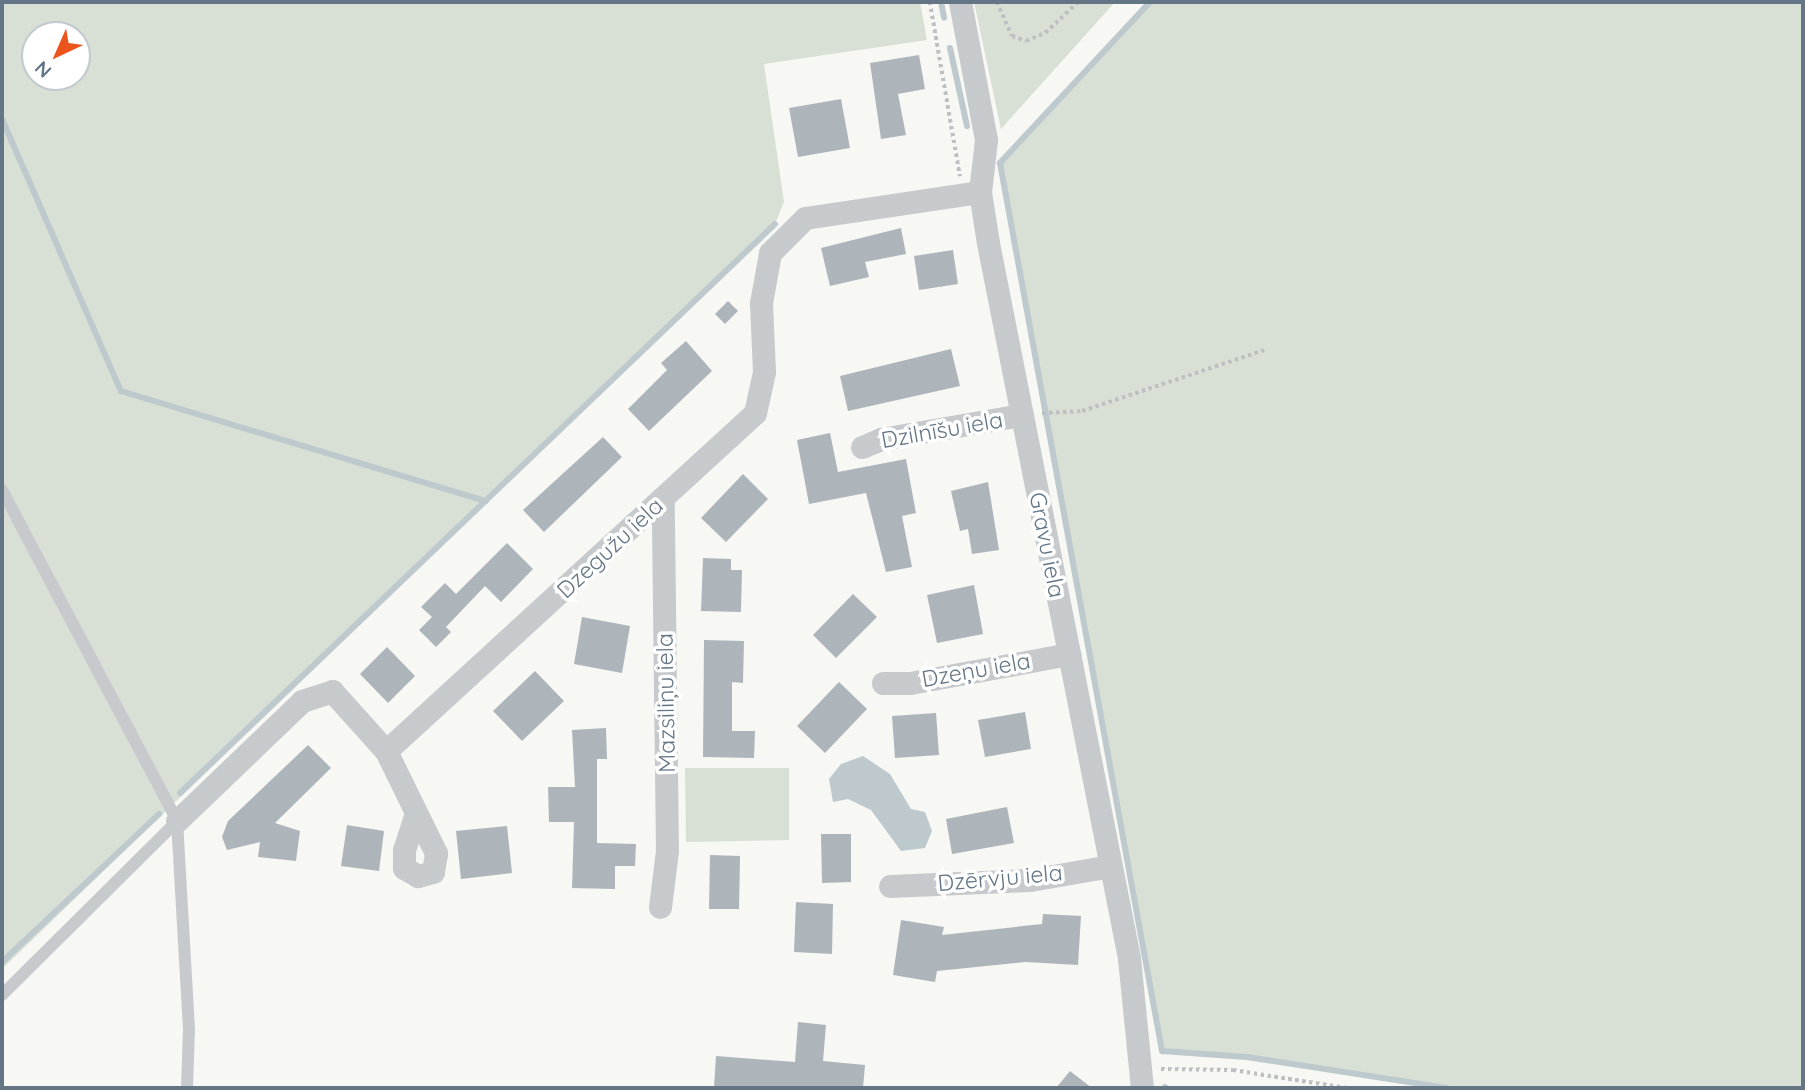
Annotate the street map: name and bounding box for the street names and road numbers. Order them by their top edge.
street label: Dzilnīšu iela [879,406,1005,454]
street label: Gravu iela [1023,490,1071,600]
street label: Dzegužu iela [551,492,669,604]
street label: Mazsiliņu iela [651,633,681,773]
street label: Dzeņu iela [919,647,1033,693]
street label: Dzērvju iela [936,859,1064,897]

